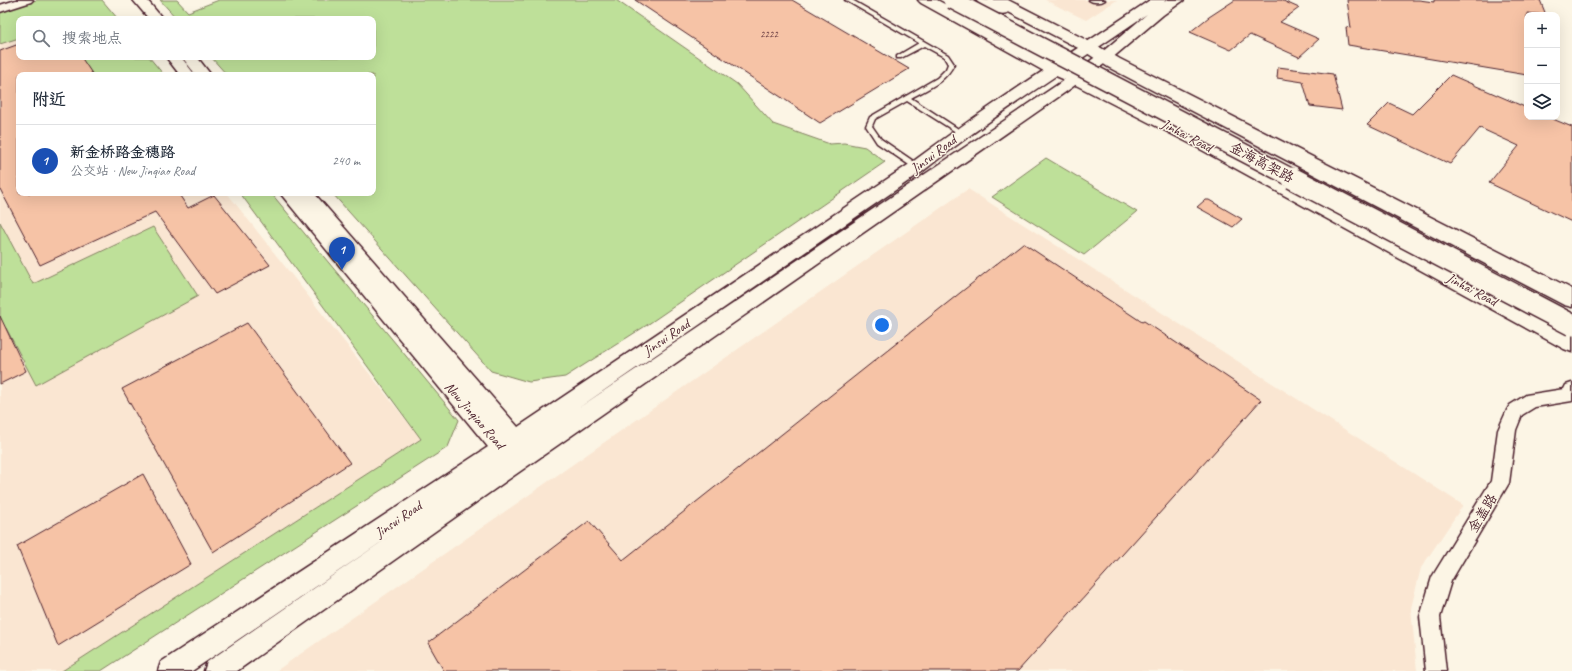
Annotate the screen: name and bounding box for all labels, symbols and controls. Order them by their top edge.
map controls [1524,12,1560,120]
button: + [1524,12,1560,48]
search box [16,16,376,60]
icon: search [30,27,52,49]
house number: 2222 [760,28,780,41]
text: 搜索地点 [62,29,122,48]
button: − [1524,48,1560,84]
button: layers [1524,84,1560,120]
text: 附近 [32,89,66,110]
street label: Jinhai Road [1158,115,1217,157]
street label: Jinsui Road [906,130,961,178]
street label: 金海高架路 [1227,139,1297,186]
text: 新金桥路金穗路 [70,143,175,162]
text: 1 [42,153,48,169]
text: 240 m [332,153,360,169]
text: 公交站 · New Jinqiao Road [70,163,195,179]
pin: 1 [329,237,355,270]
street label: Jinhai Road [1443,269,1502,311]
street label: Jinsui Road [639,314,695,360]
your location [872,315,892,335]
street label: New Jinqiao Road [441,378,510,454]
street label: 金盖路 [1464,491,1501,536]
street label: Jinsui Road [371,496,427,542]

